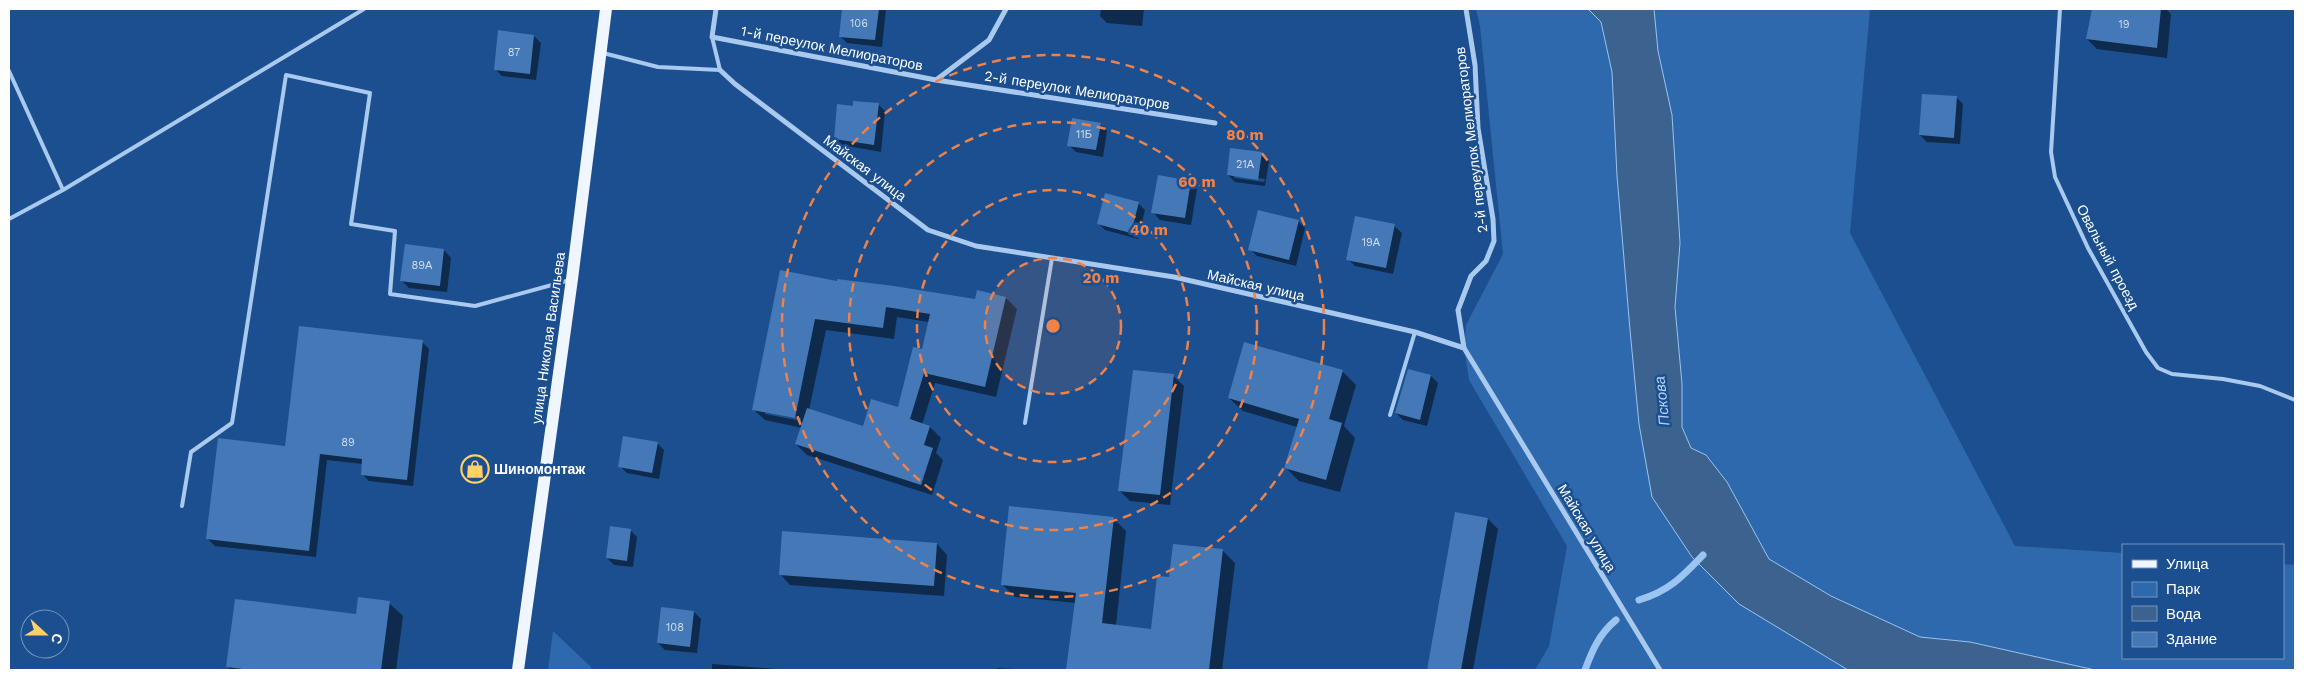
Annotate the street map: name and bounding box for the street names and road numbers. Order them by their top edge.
street label: 1-й переулок Мелиораторов [740,23,924,73]
street label: 2-й переулок Мелиораторов [1452,46,1490,234]
street label: 2-й переулок Мелиораторов [983,67,1171,113]
street label: Майская улица [820,132,910,204]
street label: Овальный проезд [2074,202,2142,312]
street label: улица Николая Васильева [528,251,568,425]
street label: Майская улица [1206,266,1306,304]
street label: Майская улица [1555,481,1620,575]

